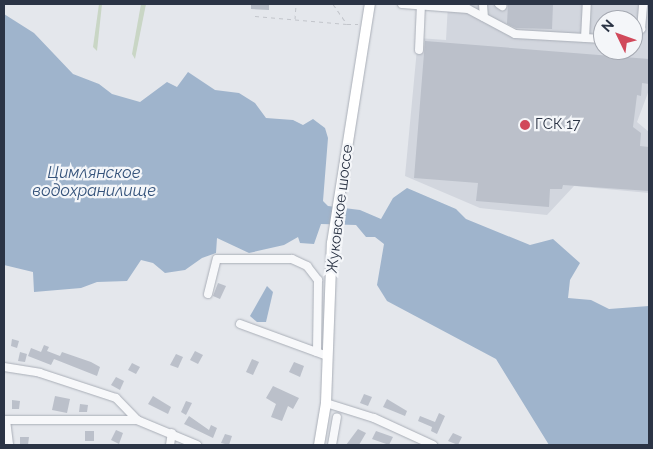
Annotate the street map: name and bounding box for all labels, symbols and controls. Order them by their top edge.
north arrow [593,10,643,60]
text: N [598,16,617,35]
place label: ГСК 17 [535,116,581,134]
marker: ГСК 17 [519,119,531,131]
street label: Жуковское шоссе [323,143,357,275]
water label: Цимлянское водохранилище [32,163,156,201]

